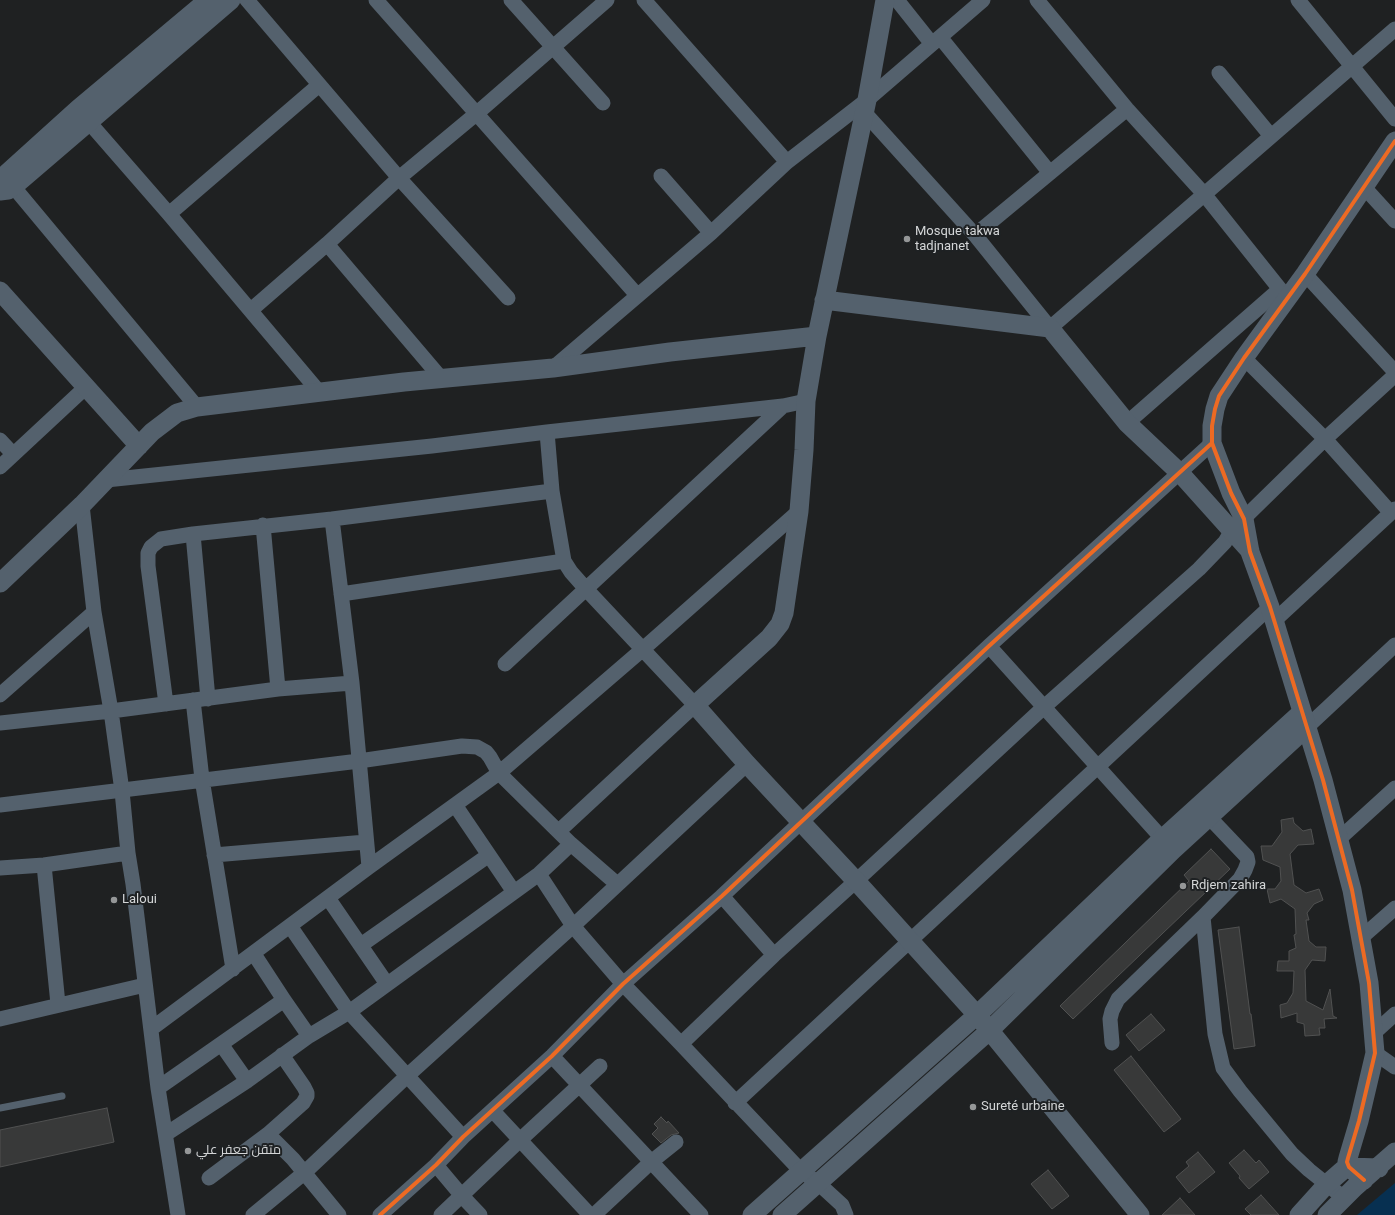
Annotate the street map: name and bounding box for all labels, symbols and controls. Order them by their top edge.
place label: Mosque takwa tadjnanet [915,224,1000,255]
marker: Mosque takwa tadjnanet [902,234,912,244]
place label: Rdjem zahira [1191,878,1266,894]
marker: Rdjem zahira [1178,881,1188,891]
place label: Laloui [122,892,157,908]
marker: Laloui [109,895,119,905]
place label: Sureté urbaine [981,1099,1065,1115]
marker: Sureté urbaine [968,1102,978,1112]
place label: متقن جعفر علي [196,1143,281,1159]
marker: متقن جعفر علي [183,1146,193,1156]

